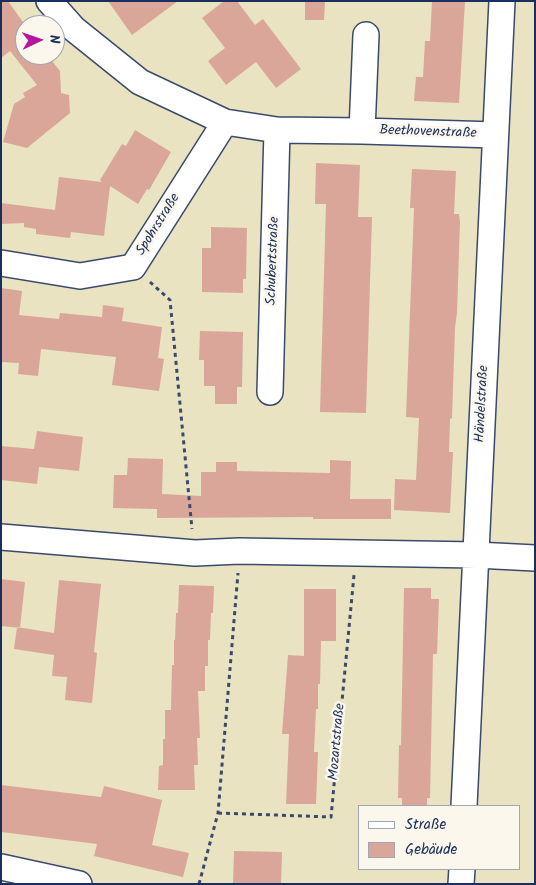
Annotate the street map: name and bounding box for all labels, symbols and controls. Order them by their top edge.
north arrow [15,15,65,65]
text: N [43,34,65,44]
street label: Beethovenstraße [379,123,477,143]
street label: Spohrstraße [133,191,185,259]
street label: Schubertstraße [264,216,284,306]
street label: Händelstraße [473,365,493,443]
street label: Mozartstraße [326,703,350,781]
legend [358,805,521,870]
text: Straße [405,813,446,837]
text: Gebäude [405,838,457,862]

